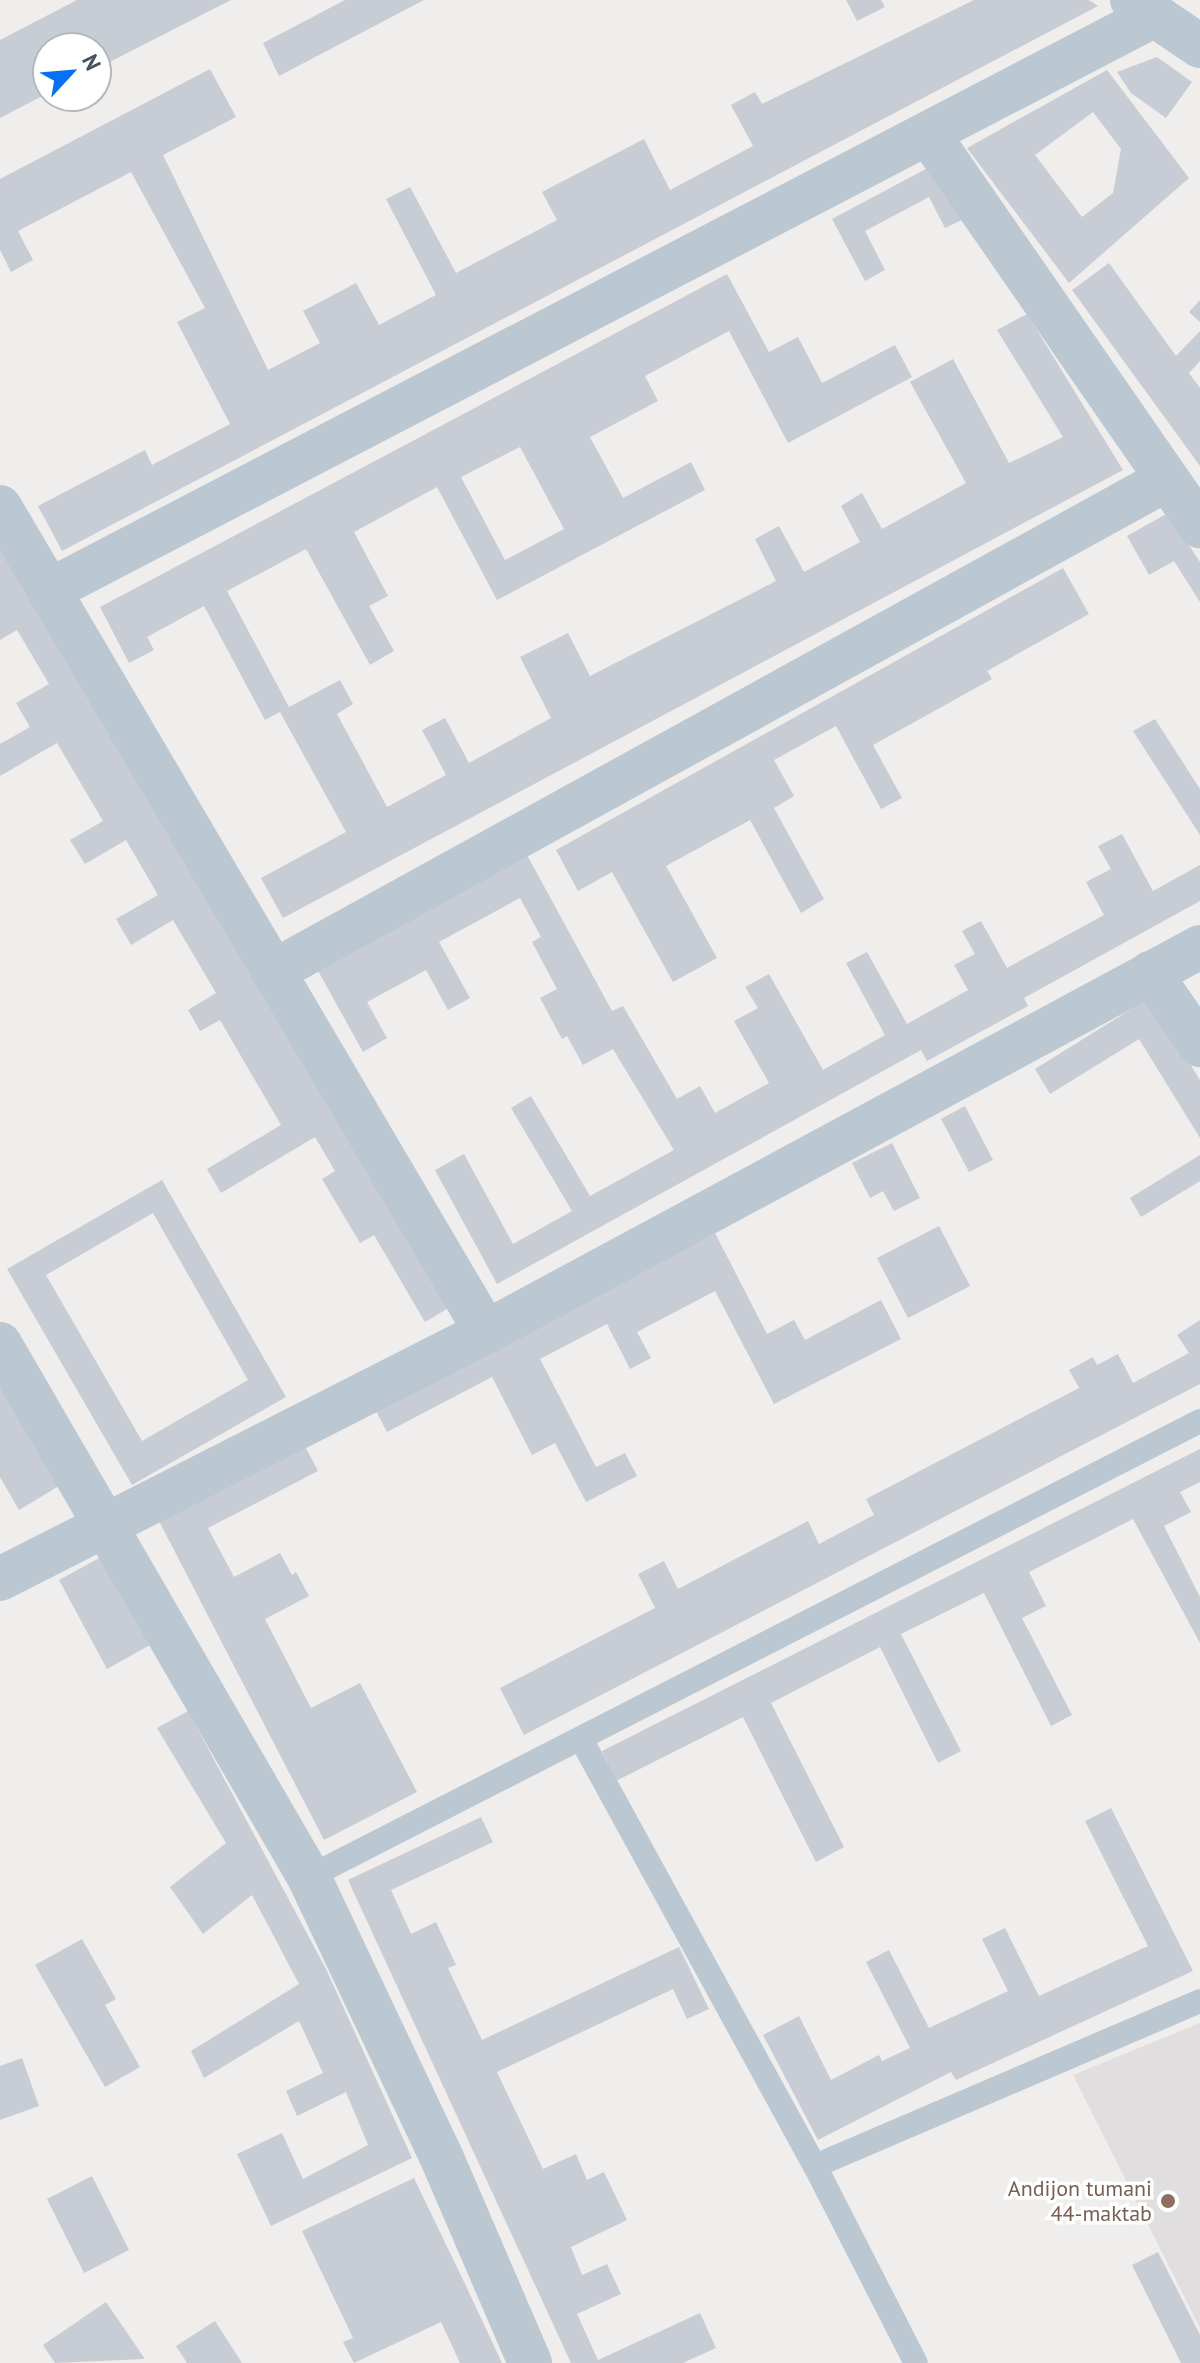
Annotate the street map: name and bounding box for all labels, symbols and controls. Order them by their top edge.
north arrow [32,32,112,112]
text: N [76,50,108,75]
place label: Andijon tumani 44-maktab [1008,2175,1152,2226]
marker: Andijon tumani 44-maktab [1159,2192,1177,2210]

